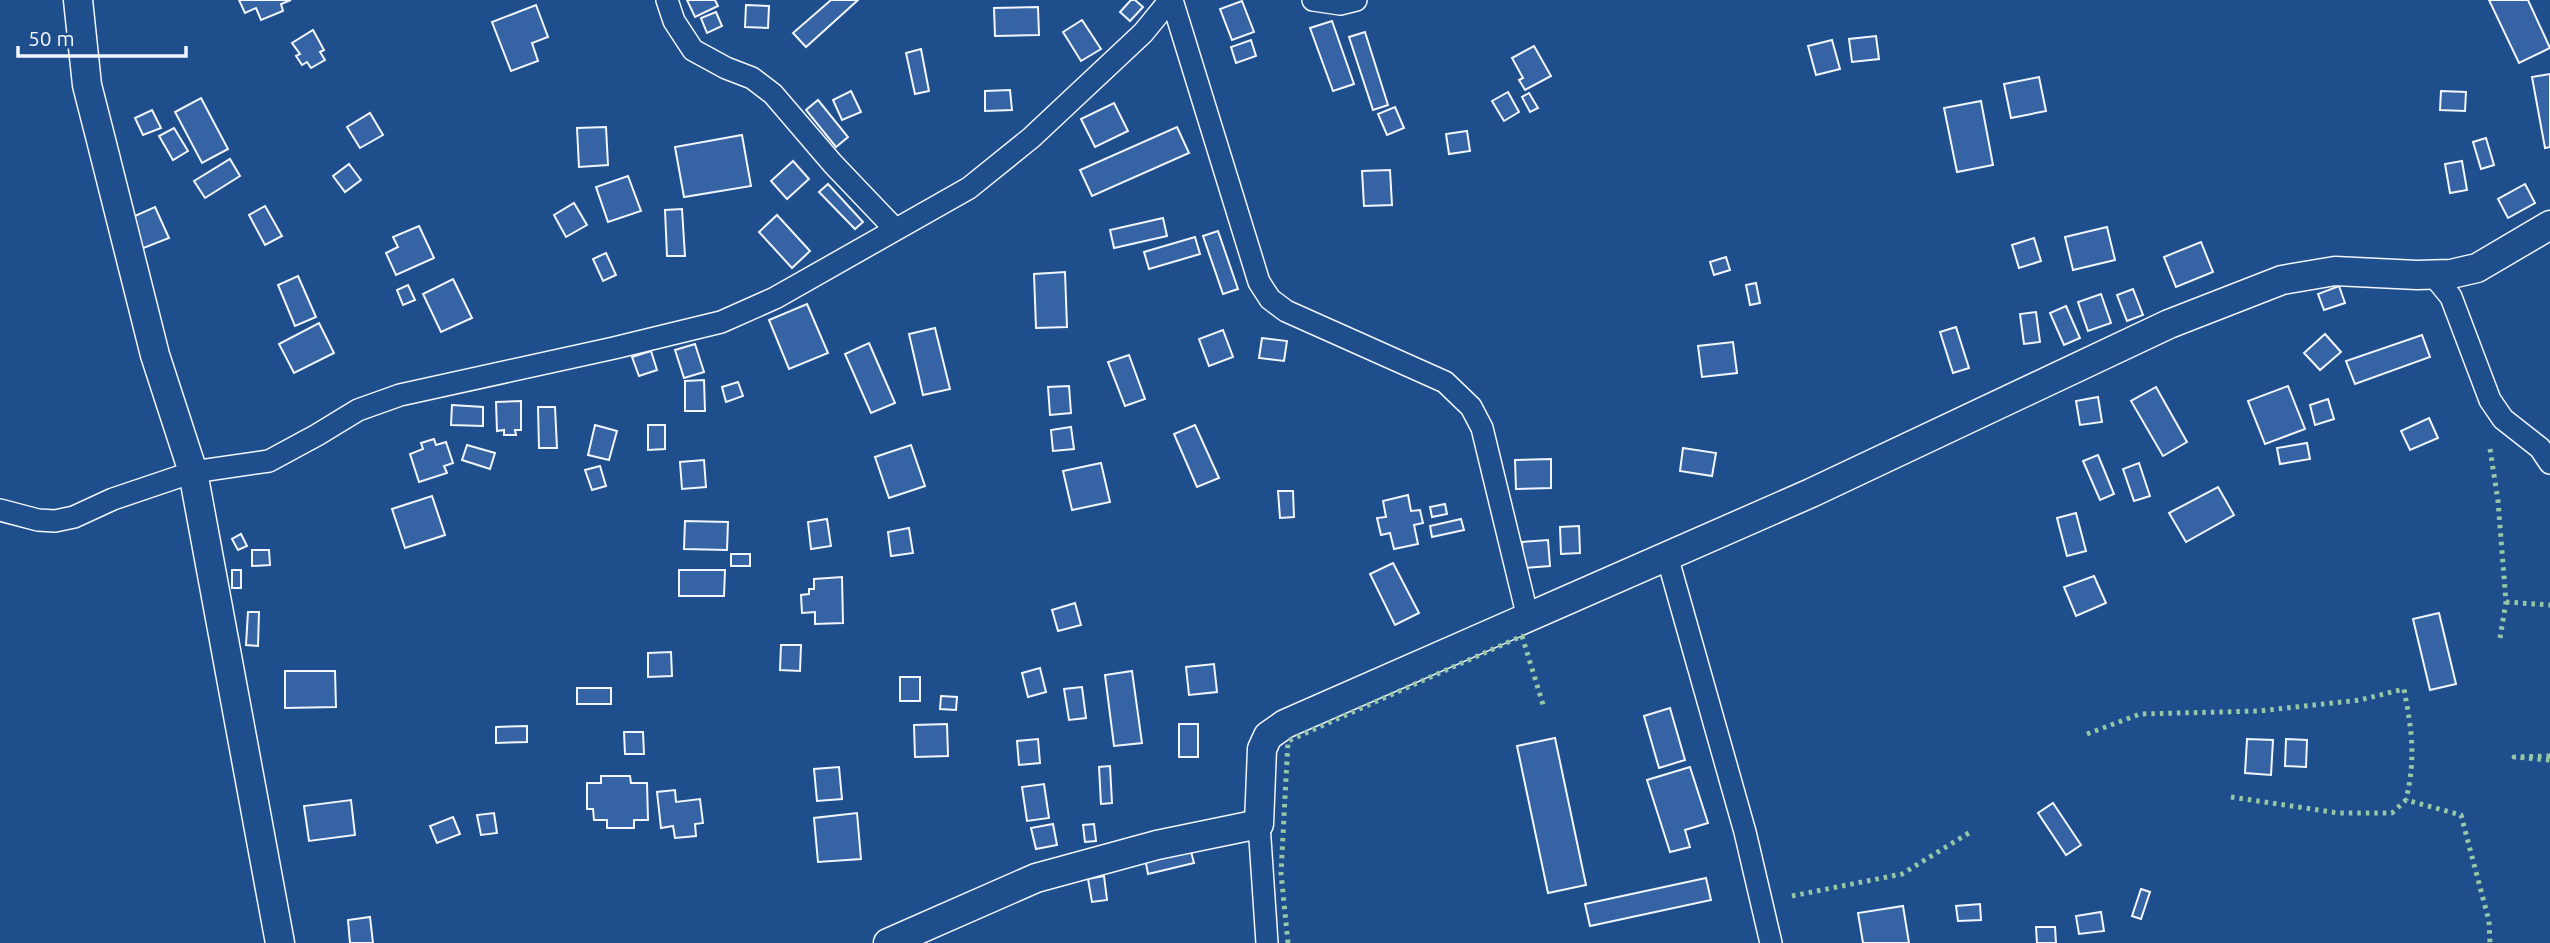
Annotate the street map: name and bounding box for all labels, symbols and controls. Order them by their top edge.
scale bar [18,14,186,58]
text: 50 m [28,26,75,50]

